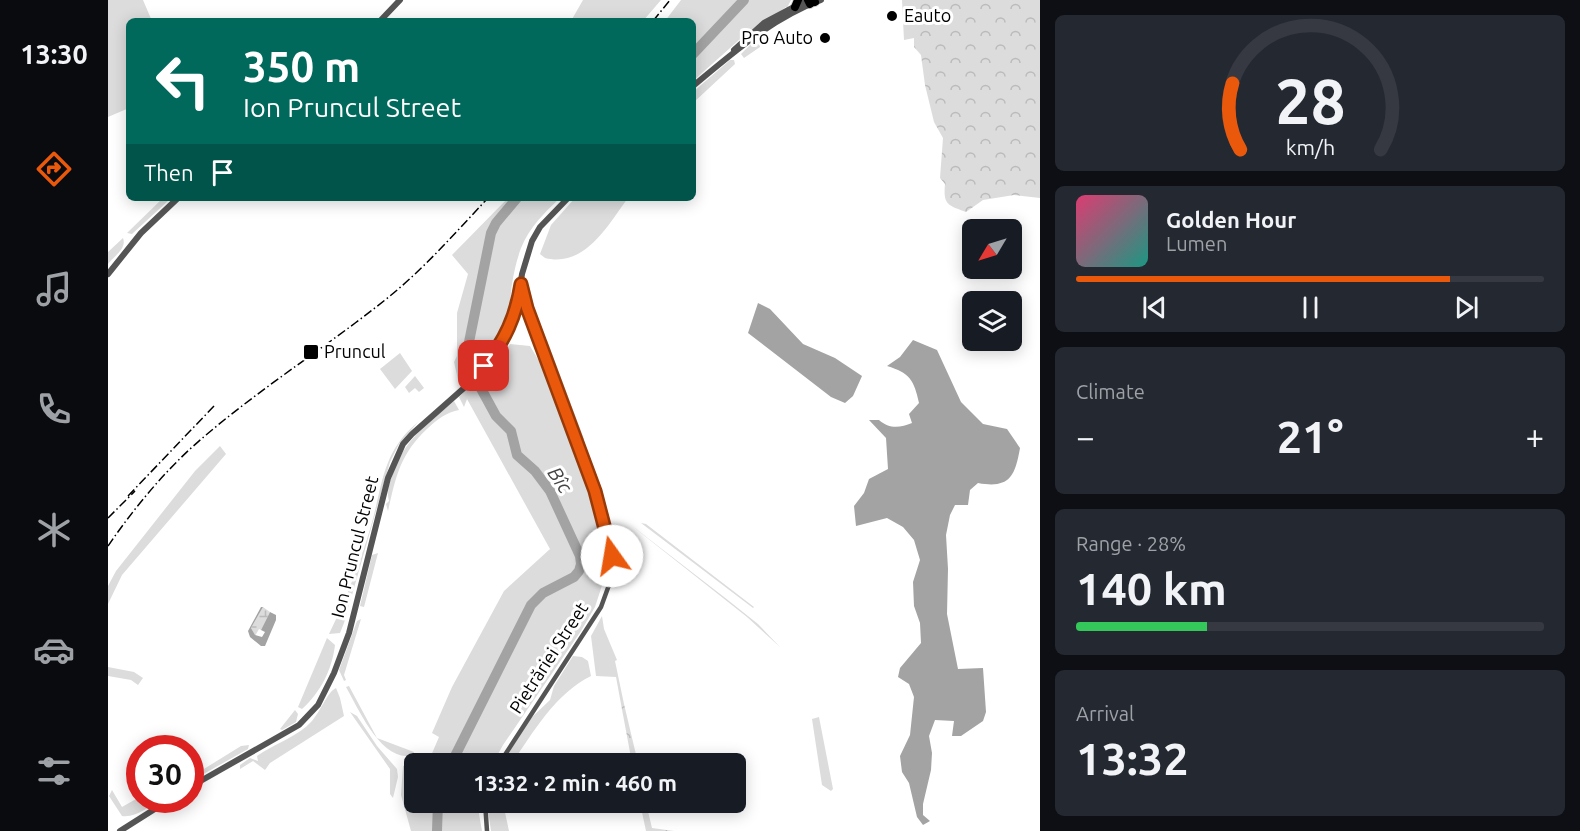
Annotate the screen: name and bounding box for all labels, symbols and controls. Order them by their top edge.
place label: Eauto [904,5,951,25]
marker: Eauto [885,9,899,23]
place label: Pro Auto [741,27,813,47]
marker: Pro Auto [818,31,832,45]
text: 13:30 [20,39,88,69]
icon: left [144,42,222,120]
text: 350 m [243,43,360,90]
text: 28 [1275,66,1345,136]
text: Ion Pruncul Street [243,92,461,122]
text: km/h [1285,135,1335,159]
icon: directions [33,148,75,190]
icon: arrive [206,156,239,189]
text: Then [144,160,194,185]
text: Golden Hour [1166,207,1296,232]
north arrow [962,219,1022,279]
map controls [962,219,1022,351]
text: Lumen [1166,232,1227,255]
icon: music [33,268,75,310]
button: layers [962,291,1022,351]
icon: previous [1138,291,1171,324]
icon: pause [1294,291,1327,324]
icon: next [1450,291,1483,324]
pin [458,340,509,391]
place label: Pruncul [324,341,386,361]
marker: Pruncul [302,343,320,361]
icon: arrive [467,349,500,382]
text: Climate [1076,380,1145,403]
icon: phone [33,388,75,430]
text: 21° [1277,411,1343,462]
text: − [1076,418,1095,455]
text: + [1525,418,1544,455]
water label: Bîc [543,462,578,498]
street label: Ion Pruncul Street [327,474,381,620]
icon: climate [33,509,75,551]
position arrow [580,524,644,588]
text: Range · 28% [1076,532,1186,555]
text: 140 km [1076,563,1227,614]
street label: Pietrăriei Street [505,598,591,717]
icon: car [33,629,75,671]
text: Arrival [1076,702,1134,725]
text: 13:32 [1076,733,1189,784]
speed limit sign: 30 [126,735,204,813]
icon: filters [33,750,75,792]
text: 13:32 · 2 min · 460 m [473,770,677,795]

